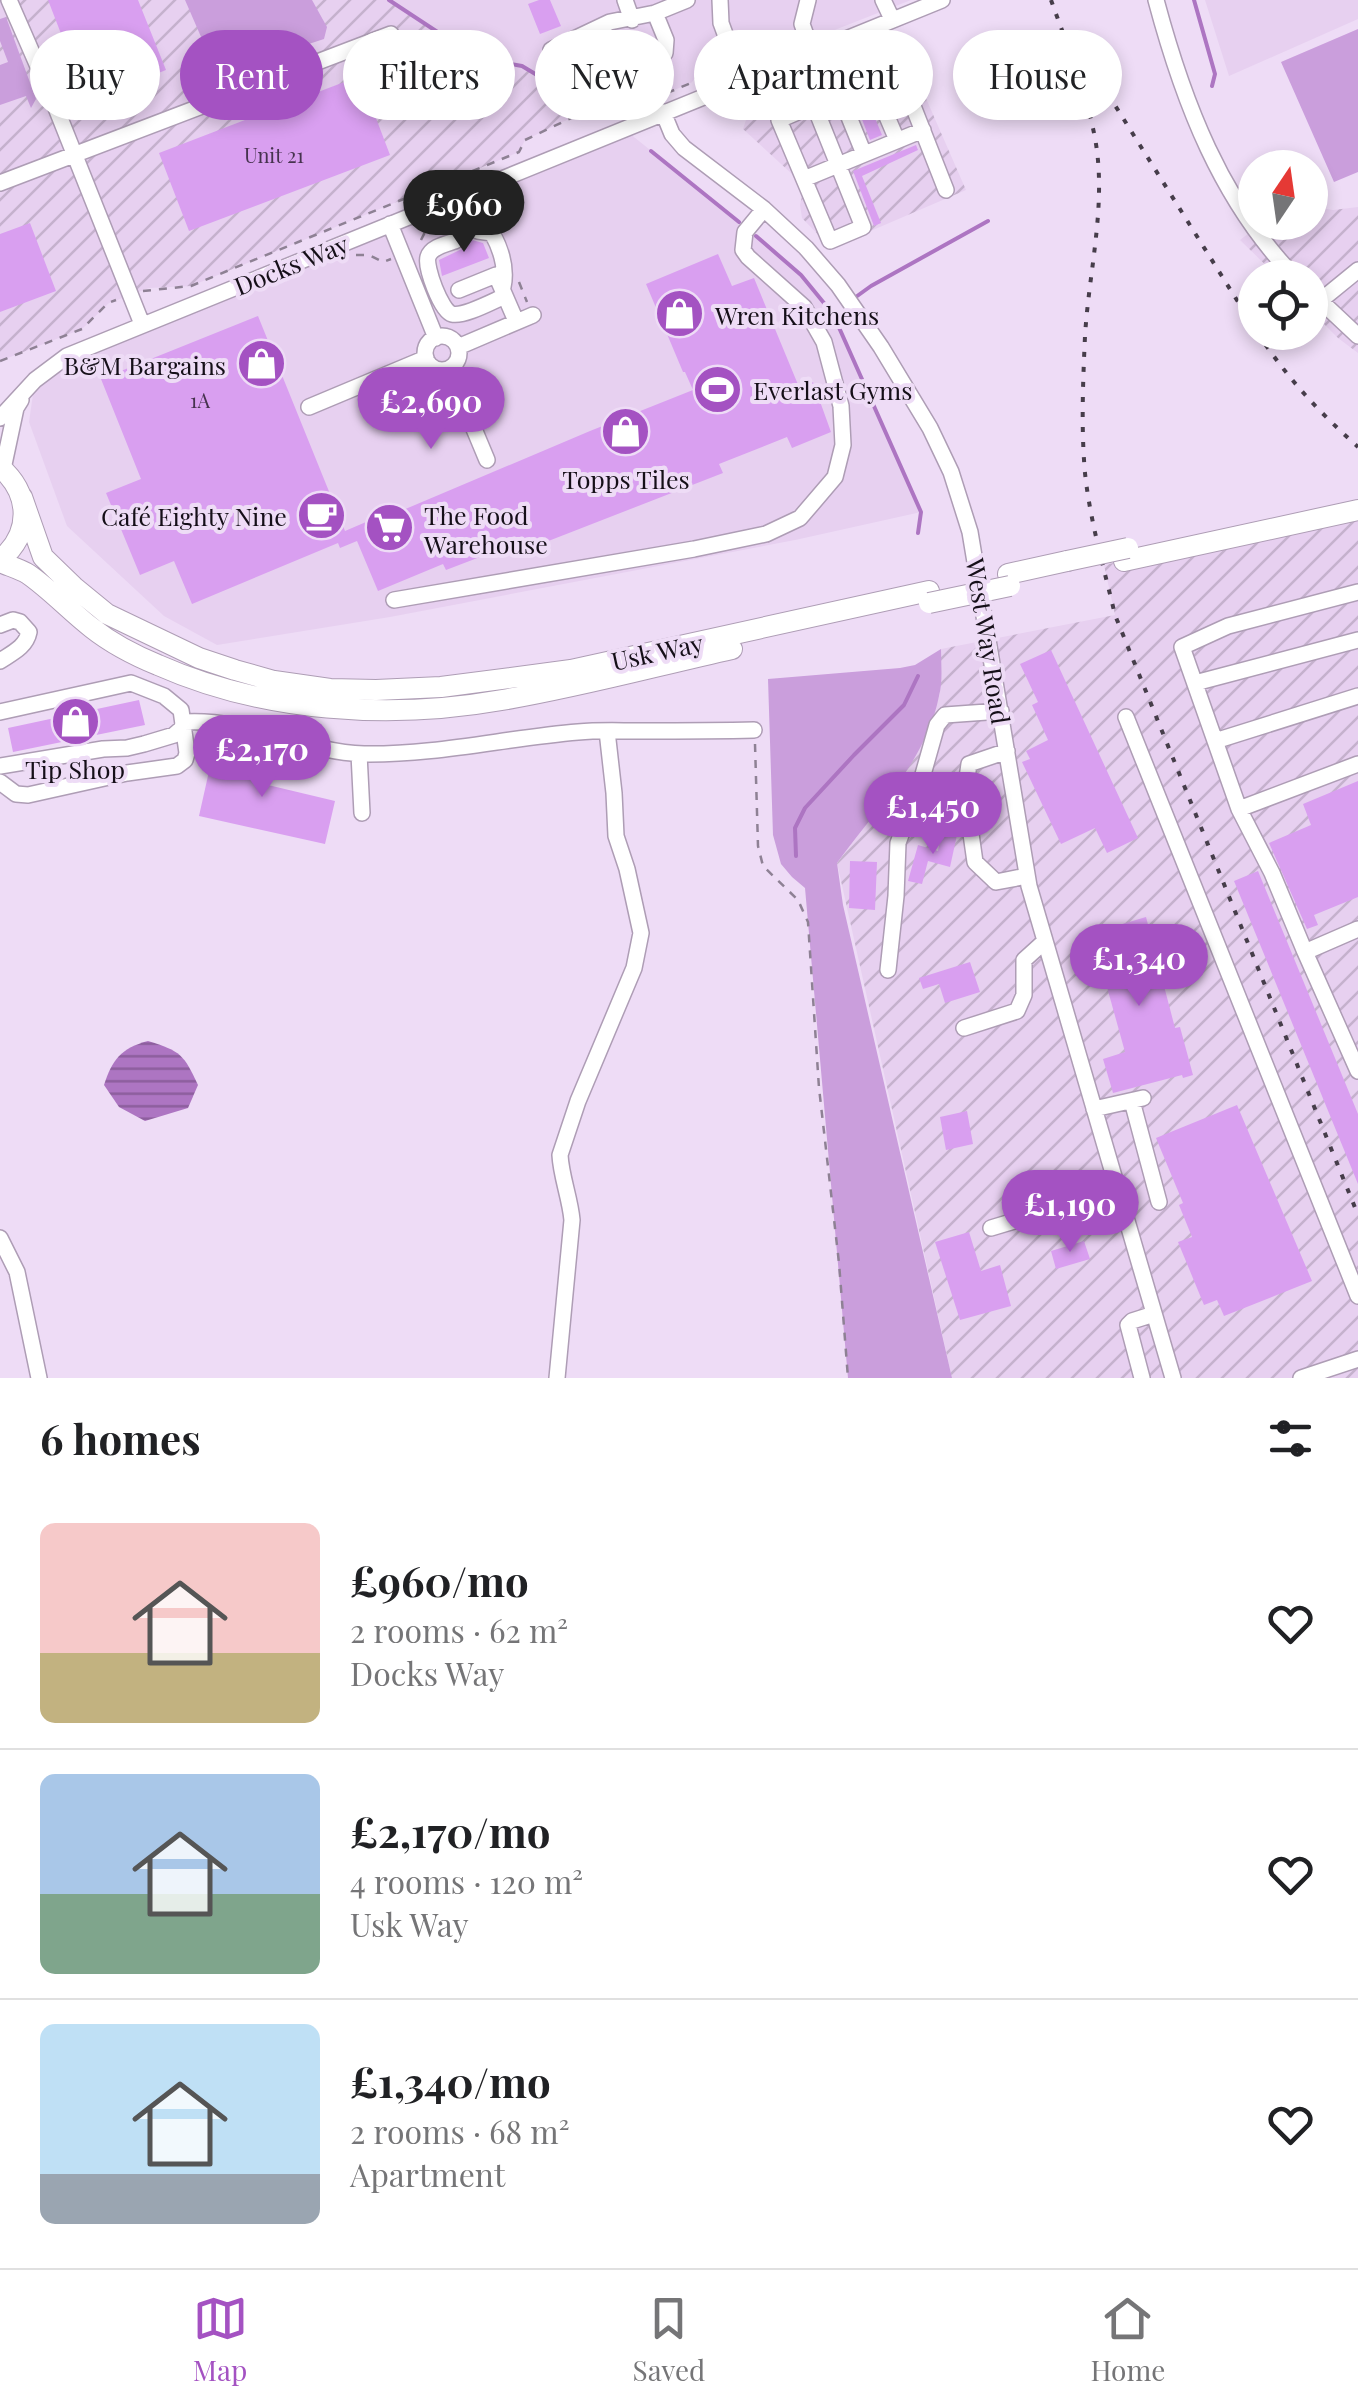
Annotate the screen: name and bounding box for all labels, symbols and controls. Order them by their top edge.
chip: Buy [30,30,160,120]
chip: Rent [180,30,323,120]
chip: Filters [343,30,515,120]
chip: New [535,30,674,120]
chip: Apartment [694,30,933,120]
chip: House [953,30,1122,120]
house number: Unit 21 [244,141,304,168]
north arrow [1238,150,1328,240]
map controls [1238,150,1328,350]
pin: £960 [405,170,523,255]
text: £960 [425,181,503,224]
street label: Docks Way [229,226,353,302]
button: locate [1238,260,1328,350]
shop icon: Wren Kitchens [654,288,706,340]
place label: Wren Kitchens [714,298,879,331]
shop icon: B&M Bargains [235,338,287,390]
place label: B&M Bargains [64,348,226,381]
sports icon: Everlast Gyms [692,363,744,415]
pin: £2,690 [350,367,512,452]
place label: Everlast Gyms [753,373,912,406]
text: £2,690 [380,378,482,421]
house number: 1A [190,386,210,413]
shop icon: Topps Tiles [600,406,652,458]
place label: Topps Tiles [562,462,690,495]
cafe icon: Café Eighty Nine [296,489,348,541]
place label: The Food Warehouse [423,498,548,560]
place label: Café Eighty Nine [101,499,287,532]
supermarket icon: The Food Warehouse [363,502,415,554]
street label: West Way Road [959,555,1018,726]
street label: Usk Way [608,625,706,677]
shop icon: Tip Shop [49,696,101,748]
pin: £2,170 [181,715,343,800]
text: £2,170 [215,726,309,769]
place label: Tip Shop [25,752,125,785]
pin: £1,450 [852,772,1014,857]
text: £1,450 [886,783,980,826]
pin: £1,340 [1058,924,1220,1009]
text: £1,340 [1092,935,1186,978]
pin: £1,190 [989,1170,1151,1255]
text: £1,190 [1024,1181,1116,1224]
text: 6 homes [40,1410,201,1466]
icon: filters [1263,1411,1318,1466]
text: £960/mo [350,1552,529,1608]
icon: home [120,1563,240,1683]
icon: heart [1263,1596,1318,1651]
text: 2 rooms · 62 m² [350,1608,568,1651]
text: Docks Way [350,1651,504,1694]
text: £2,170/mo [350,1803,551,1859]
icon: home [120,1814,240,1934]
icon: heart [1263,1847,1318,1902]
text: 4 rooms · 120 m² [350,1859,583,1902]
text: Usk Way [350,1902,469,1945]
text: £1,340/mo [350,2053,551,2109]
icon: home [120,2064,240,2184]
icon: heart [1263,2097,1318,2152]
text: 2 rooms · 68 m² [350,2109,569,2152]
text: Apartment [350,2152,505,2195]
tab: Map [193,2291,248,2388]
tab: Saved [633,2291,705,2388]
tab: Home [1090,2291,1165,2388]

